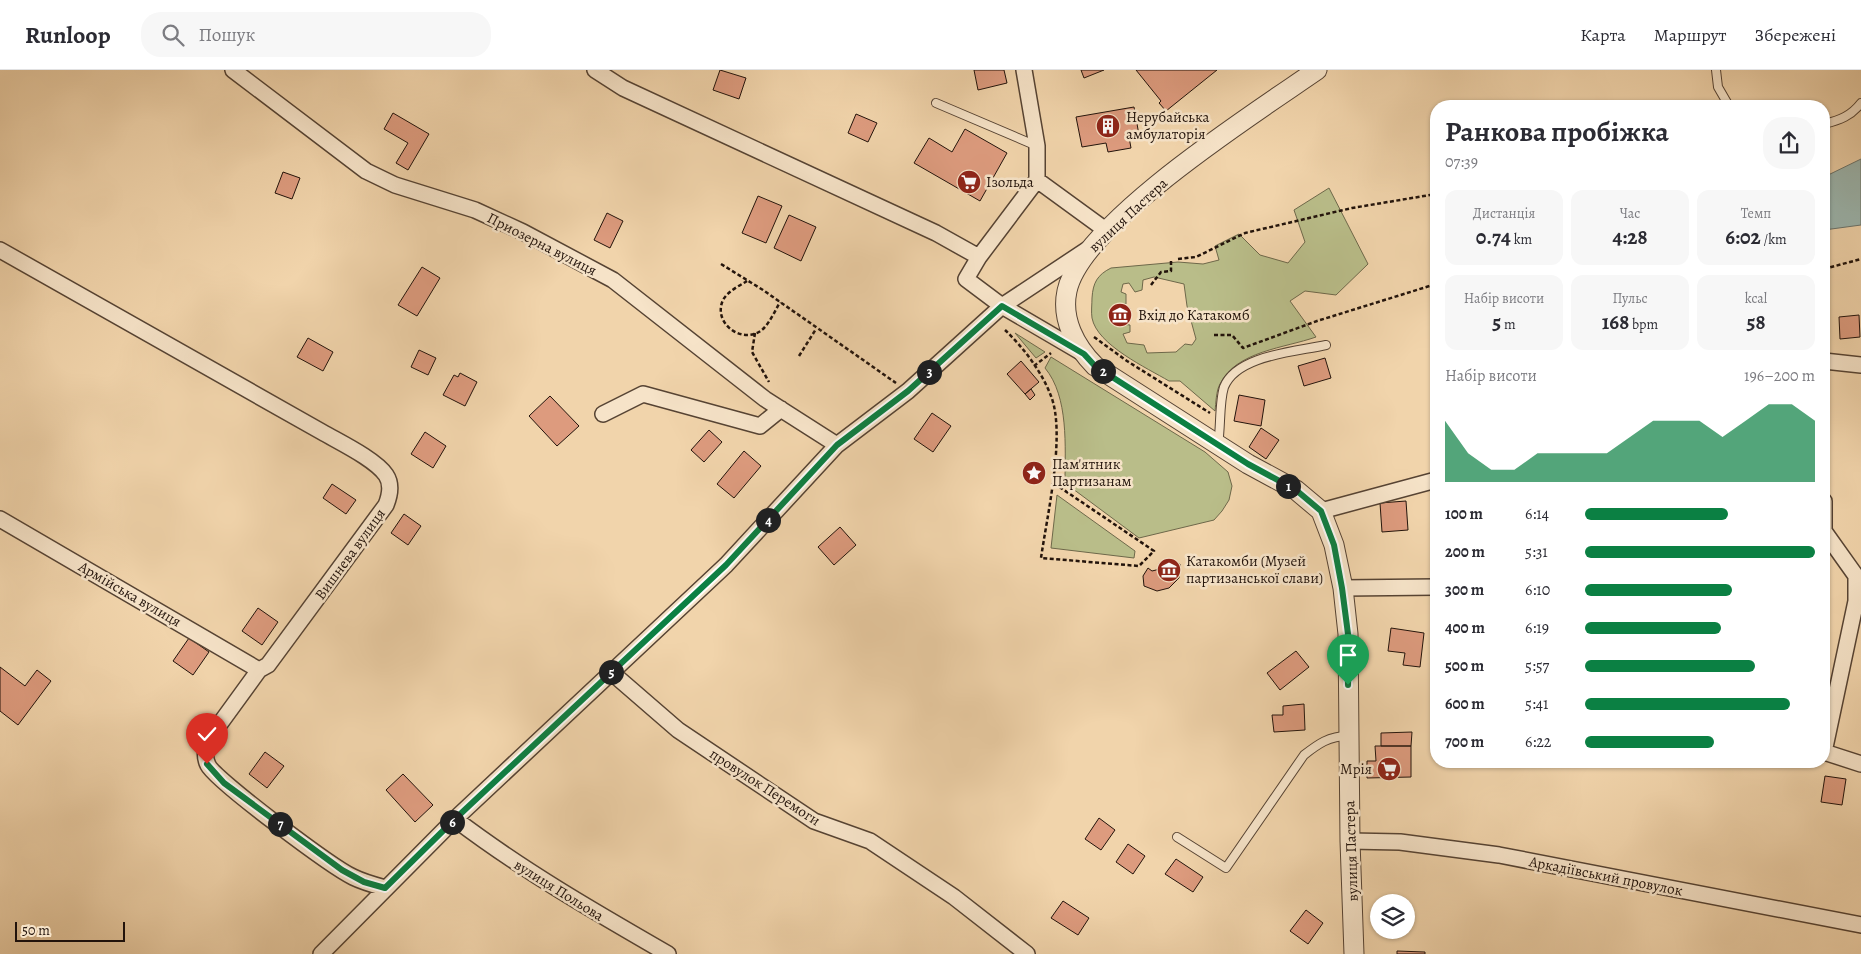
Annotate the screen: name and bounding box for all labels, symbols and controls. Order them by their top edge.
search box [141,12,491,57]
text: Runloop [25,19,111,51]
icon: search [159,21,187,49]
text: Пошук [199,22,255,48]
text: Карта [1580,23,1626,47]
text: Маршрут [1654,23,1727,47]
text: Збережені [1755,23,1836,47]
place label: Нерубайська амбулаторія [1126,107,1209,144]
building icon: Нерубайська амбулаторія [1095,113,1121,139]
text: Ранкова пробіжка [1445,113,1669,151]
button: share [1763,117,1815,169]
text: 07:39 [1445,151,1478,173]
supermarket icon: Ізольда [956,169,982,195]
place label: Ізольда [986,172,1034,192]
street label: вулиця Пастера [1084,173,1172,257]
text: Дистанція [1473,204,1535,223]
text: Час [1620,204,1640,223]
text: Темп [1741,204,1771,223]
street label: Приозерна вулиця [484,208,600,280]
text: 0.74 [1476,223,1511,251]
text: 4:28 [1612,223,1648,251]
text: 6:02 [1725,223,1761,251]
text: km [1511,230,1532,249]
text: /km [1761,230,1787,249]
text: Набір висоти [1464,289,1544,308]
text: Пульс [1613,289,1648,308]
text: kcal [1745,289,1767,308]
museum icon: Вхід до Катакомб [1107,302,1133,328]
place label: Вхід до Катакомб [1138,305,1250,325]
text: 5 [1492,308,1501,336]
text: 168 [1602,308,1629,336]
text: 58 [1746,308,1766,336]
text: m [1501,315,1516,334]
text: bpm [1629,315,1658,334]
pin: 2 [1090,358,1116,384]
pin: 3 [916,360,942,384]
text: 2 [1100,362,1107,381]
text: 3 [926,363,933,382]
text: Набір висоти [1445,365,1537,387]
text: 196–200 m [1744,365,1815,387]
place label: Пам'ятник Партизанам [1052,454,1132,491]
place icon: Пам'ятник Партизанам [1021,460,1047,486]
pin: 1 [1276,474,1300,498]
text: 1 [1286,477,1291,496]
text: 100 m [1445,503,1483,525]
text: 6:14 [1525,503,1549,525]
street label: Вишнева вулиця [310,504,390,604]
pin: 4 [756,508,780,532]
text: 4 [765,511,772,530]
text: 200 m [1445,541,1485,563]
text: 5:31 [1525,541,1548,563]
place label: Катакомби (Музей партизанської слави) [1186,551,1323,588]
street label: Армійська вулиця [74,556,185,632]
museum icon: Катакомби (Музей партизанської слави) [1156,557,1182,583]
text: 300 m [1445,579,1484,601]
text: 6:10 [1525,579,1550,601]
text: 400 m [1445,617,1485,639]
text: 6:19 [1525,617,1549,639]
pin [1327,634,1369,685]
icon: arrive [1334,641,1362,669]
text: 500 m [1445,655,1484,677]
text: 5:57 [1525,655,1549,677]
pin: 5 [598,660,624,684]
text: 5 [609,663,614,682]
text: 600 m [1445,693,1485,715]
text: 5:41 [1525,693,1548,715]
pin [186,713,228,764]
icon: check [193,720,221,748]
text: 700 m [1445,731,1484,753]
text: 6:22 [1525,731,1551,753]
street label: провулок Перемоги [706,744,824,830]
supermarket icon: Мрія [1376,756,1402,782]
place label: Мрія [1340,759,1372,779]
street label: вулиця Пастера [1339,800,1363,902]
pin: 6 [440,810,464,834]
pin: 7 [268,812,292,836]
text: 6 [449,813,456,832]
text: 7 [278,815,283,834]
street label: Аркадіївський провулок [1527,851,1685,901]
street label: вулиця Польова [510,854,608,926]
map controls [1370,894,1415,939]
button: layers [1370,894,1415,939]
scale bar [15,919,125,942]
text: 50 m [22,921,50,940]

